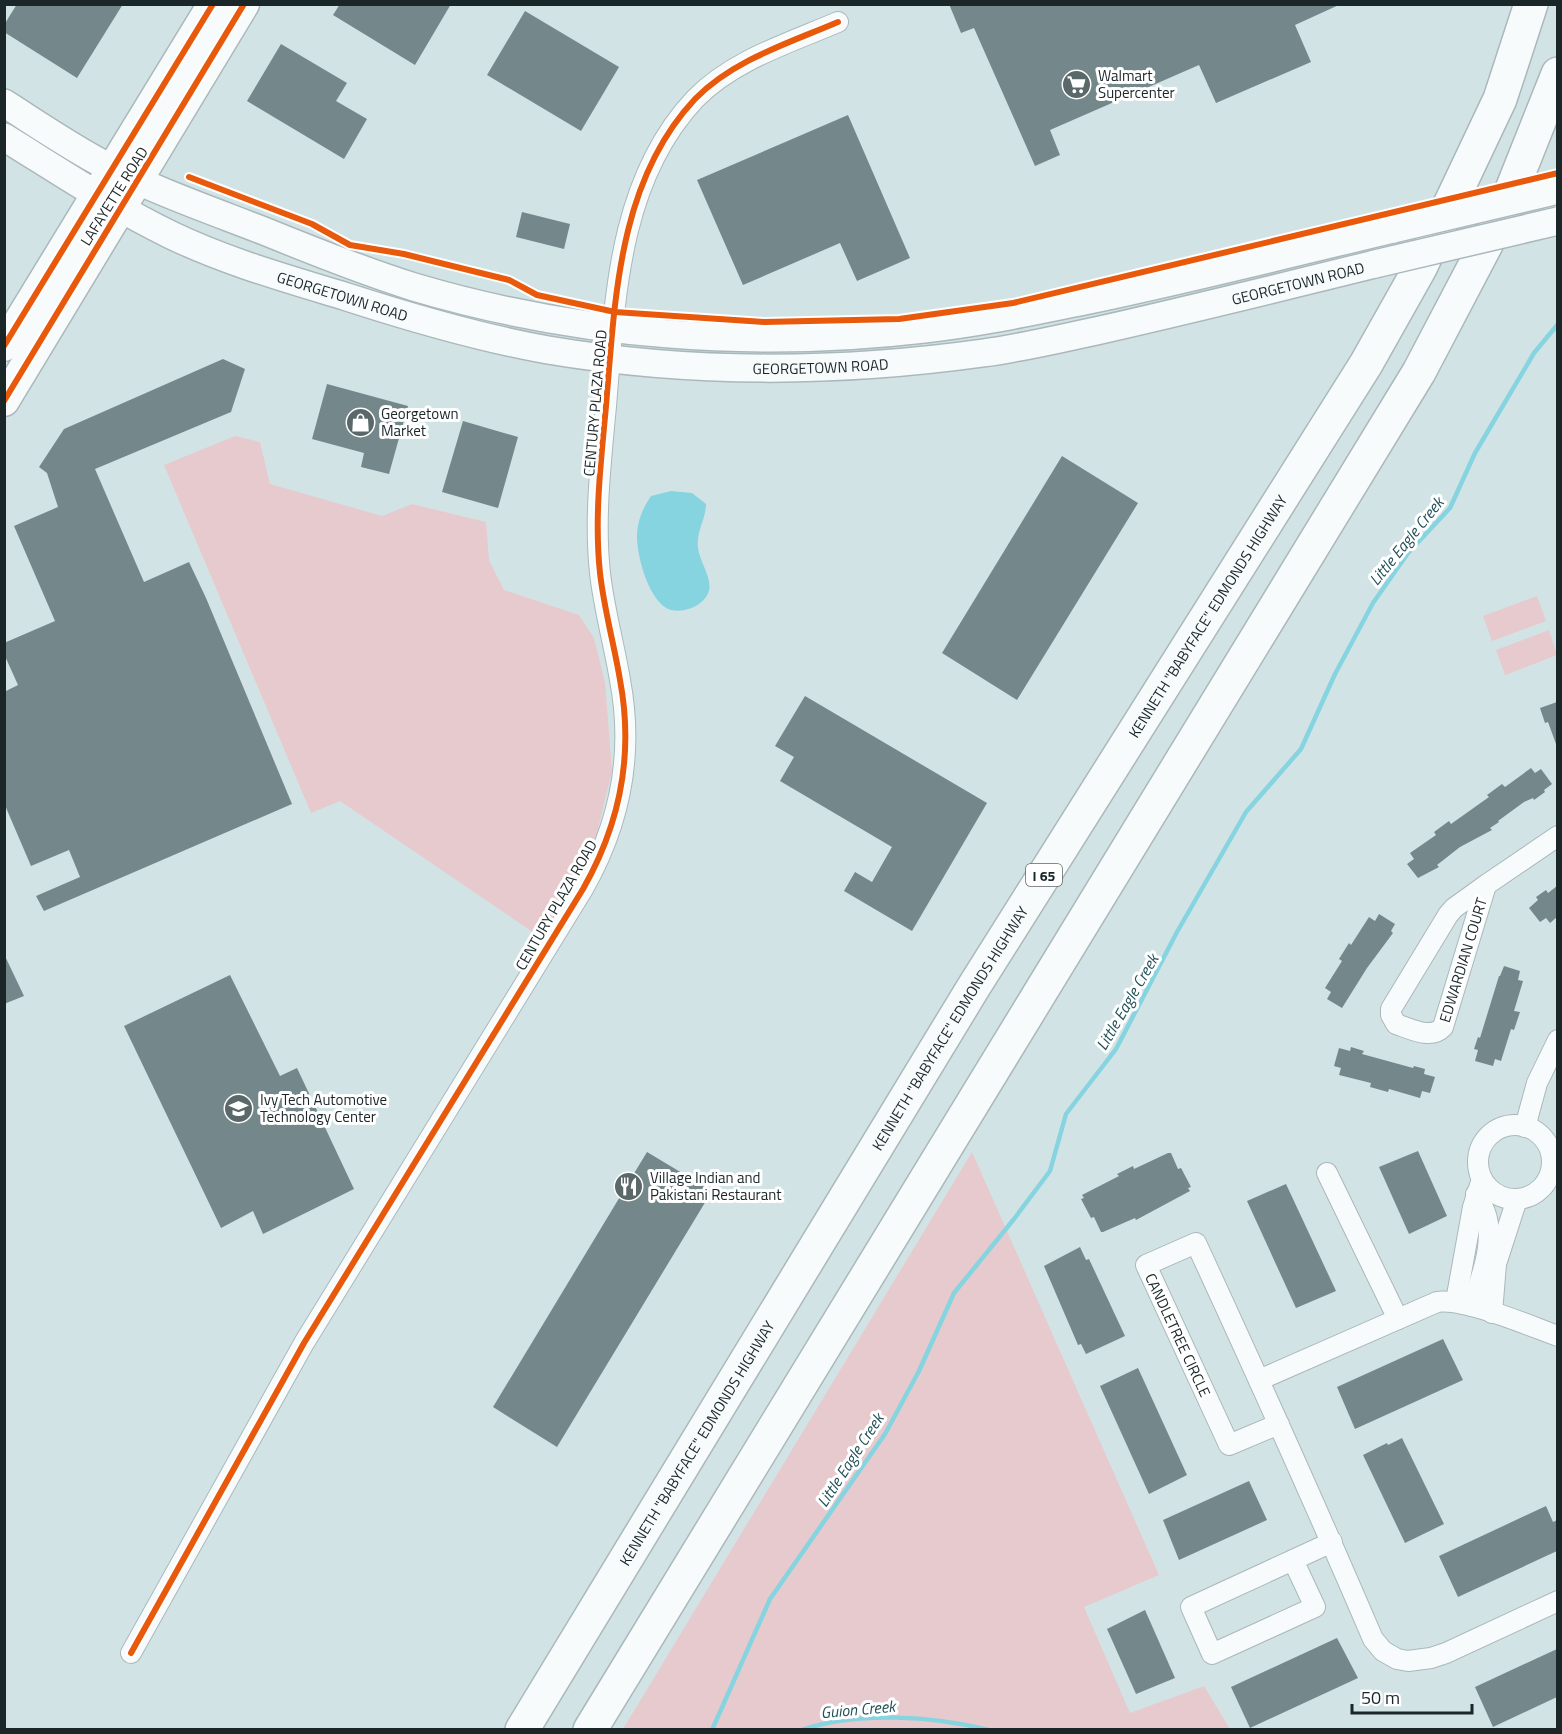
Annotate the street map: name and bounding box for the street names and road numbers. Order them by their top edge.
street label: LAFAYETTE ROAD [74,142,154,250]
street label: GEORGETOWN ROAD [1229,256,1367,310]
street label: GEORGETOWN ROAD [274,265,411,327]
street label: CENTURY PLAZA ROAD [577,329,613,477]
street label: GEORGETOWN ROAD [752,352,889,380]
street label: KENNETH "BABYFACE" EDMONDS HIGHWAY [1122,490,1293,742]
street label: CENTURY PLAZA ROAD [509,835,603,975]
road number: I 65 [1026,864,1062,886]
street label: EDWARDIAN COURT [1433,895,1493,1025]
street label: KENNETH "BABYFACE" EDMONDS HIGHWAY [866,901,1034,1155]
street label: CANDLETREE CIRCLE [1139,1269,1217,1401]
street label: KENNETH "BABYFACE" EDMONDS HIGHWAY [613,1316,780,1570]

